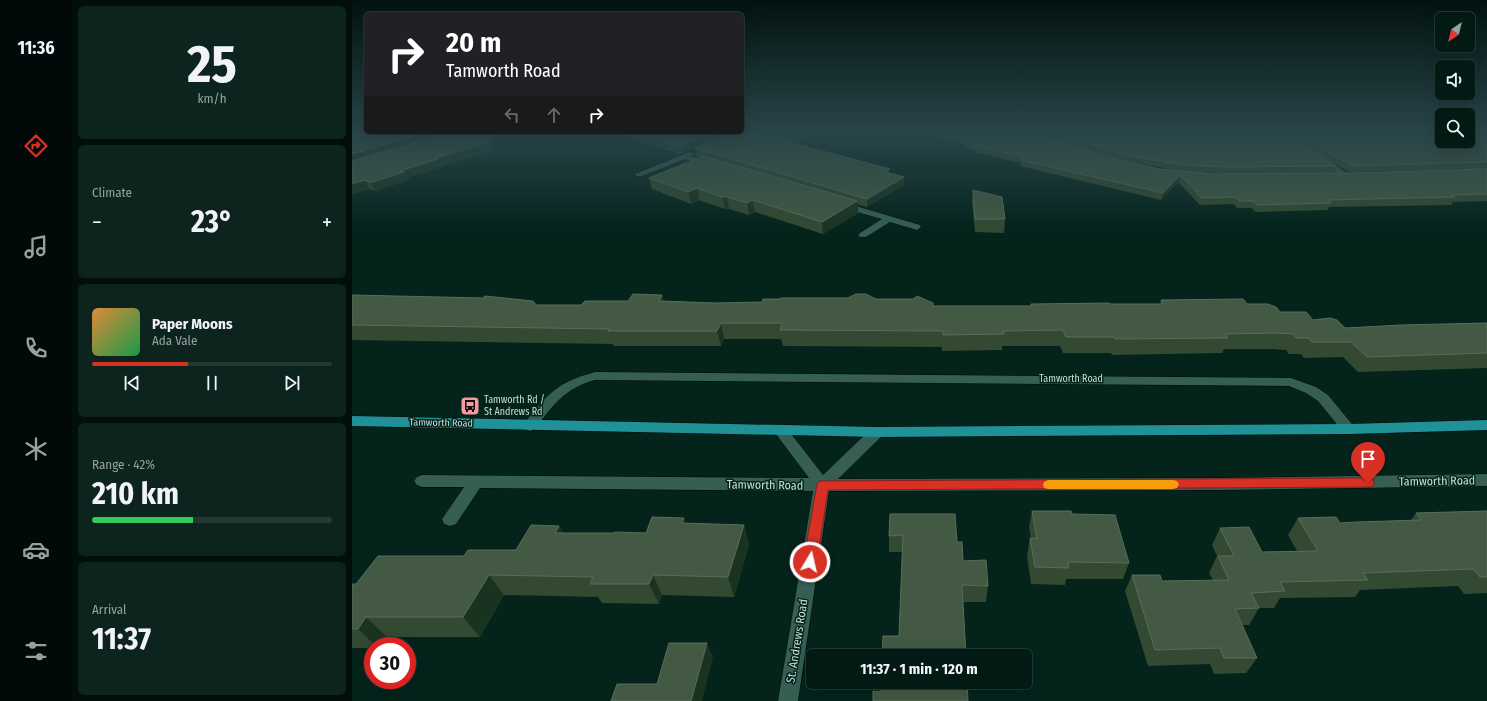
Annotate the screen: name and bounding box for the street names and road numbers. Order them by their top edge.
street label: Tamworth Road [1039,373,1103,385]
street label: Tamworth Road [409,416,473,430]
street label: Tamworth Road [1399,473,1475,489]
street label: Tamworth Road [727,477,803,493]
street label: St. Andrews Road [783,598,811,684]

